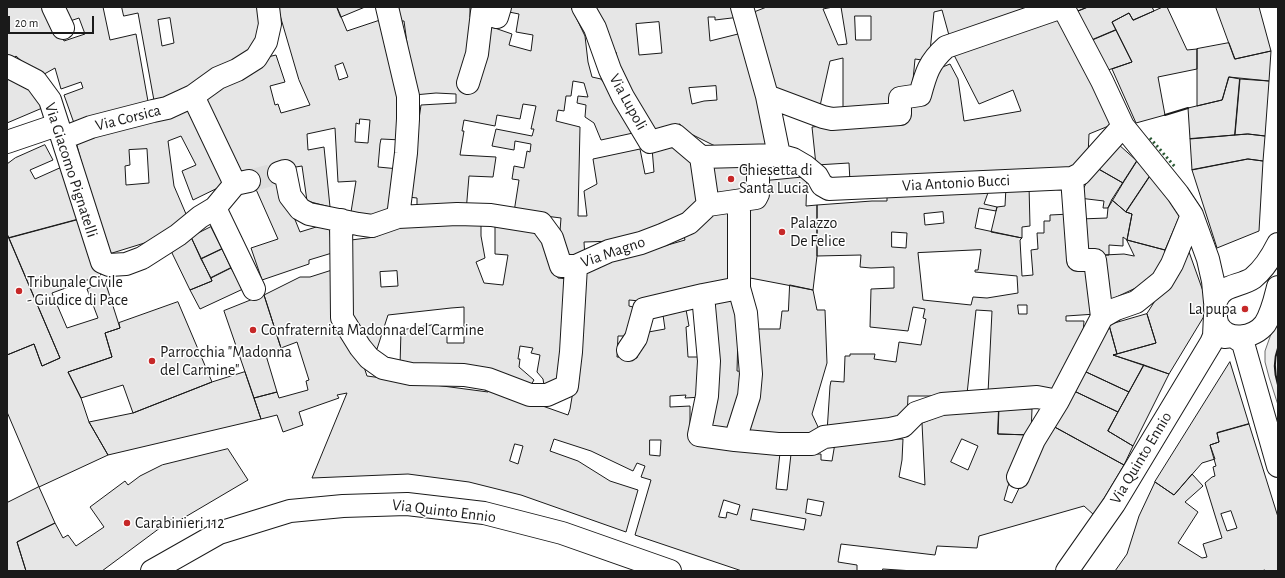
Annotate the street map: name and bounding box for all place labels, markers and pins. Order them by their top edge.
place label: Chiesetta di Santa Lucia [739,160,813,198]
marker: Chiesetta di Santa Lucia [726,174,736,184]
place label: Palazzo De Felice [790,213,845,251]
marker: Palazzo De Felice [777,227,787,237]
place label: Tribunale Civile - Giudice di Pace [27,272,128,310]
marker: Tribunale Civile - Giudice di Pace [14,286,24,296]
place label: La pupa [1188,299,1237,319]
marker: La pupa [1240,304,1250,314]
place label: Confraternita Madonna del Carmine [261,320,484,340]
marker: Confraternita Madonna del Carmine [248,325,258,335]
place label: Parrocchia "Madonna del Carmine" [160,342,292,380]
marker: Parrocchia "Madonna del Carmine" [147,356,157,366]
place label: Carabinieri 112 [135,513,225,533]
marker: Carabinieri 112 [122,518,132,528]

